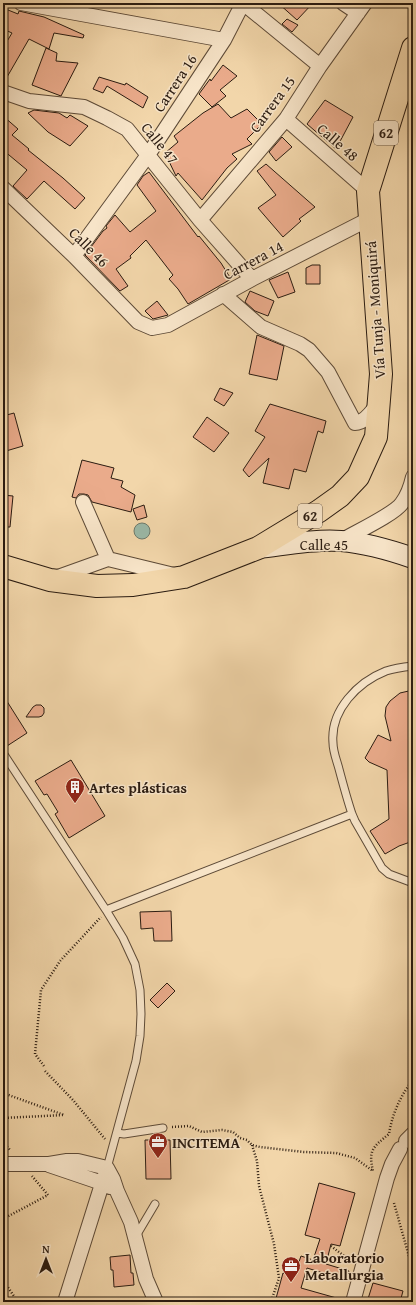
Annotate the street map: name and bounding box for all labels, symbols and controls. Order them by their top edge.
street label: Carrera 16 [148,50,202,116]
street label: Carrera 15 [244,71,300,137]
street label: Calle 47 [137,118,183,168]
street label: Calle 48 [313,118,363,166]
road number: 62 [374,121,398,145]
street label: Calle 46 [64,222,114,272]
street label: Carrera 14 [219,235,287,285]
street label: Vía Tunja - Moniquirá [360,240,390,380]
road number: 62 [298,504,322,528]
street label: Calle 45 [300,534,348,555]
building icon: Artes plásticas [64,776,86,804]
place label: Artes plásticas [89,777,187,798]
office icon: INCITEMA [147,1131,169,1159]
place label: INCITEMA [172,1132,240,1153]
north arrow [26,1239,66,1279]
text: N [42,1241,50,1257]
place label: Laboratorio Metallurgia [305,1247,384,1285]
office icon: Laboratorio Metallurgia [280,1255,302,1283]

